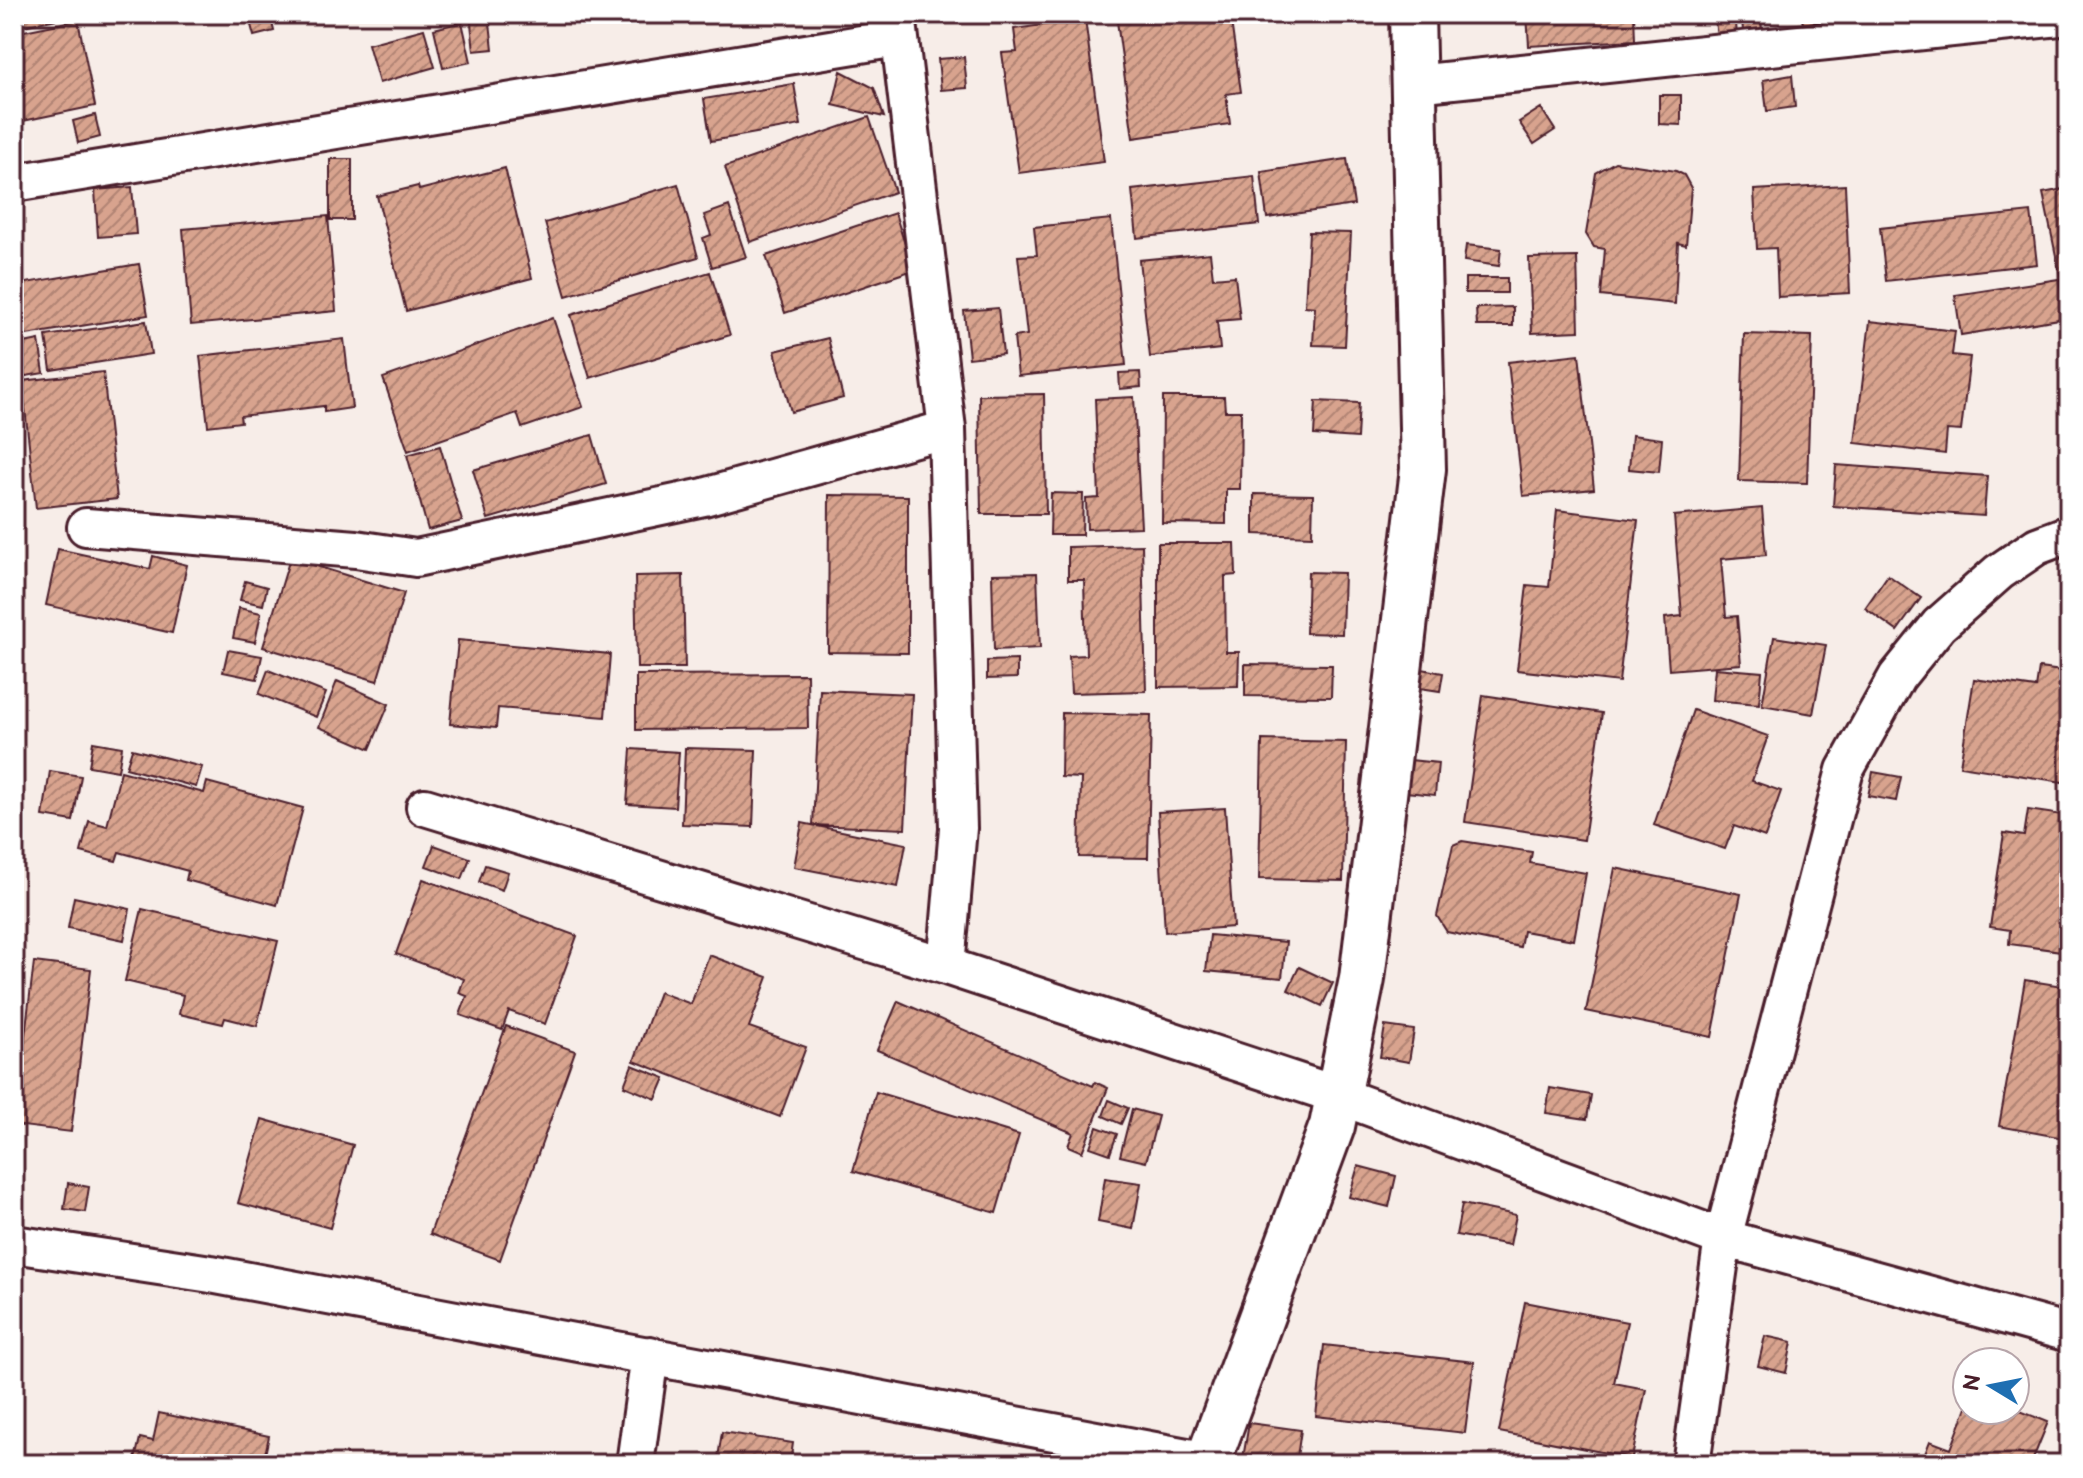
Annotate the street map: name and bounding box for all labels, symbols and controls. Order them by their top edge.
north arrow [1951,1346,2031,1426]
text: N [1958,1372,1988,1393]

